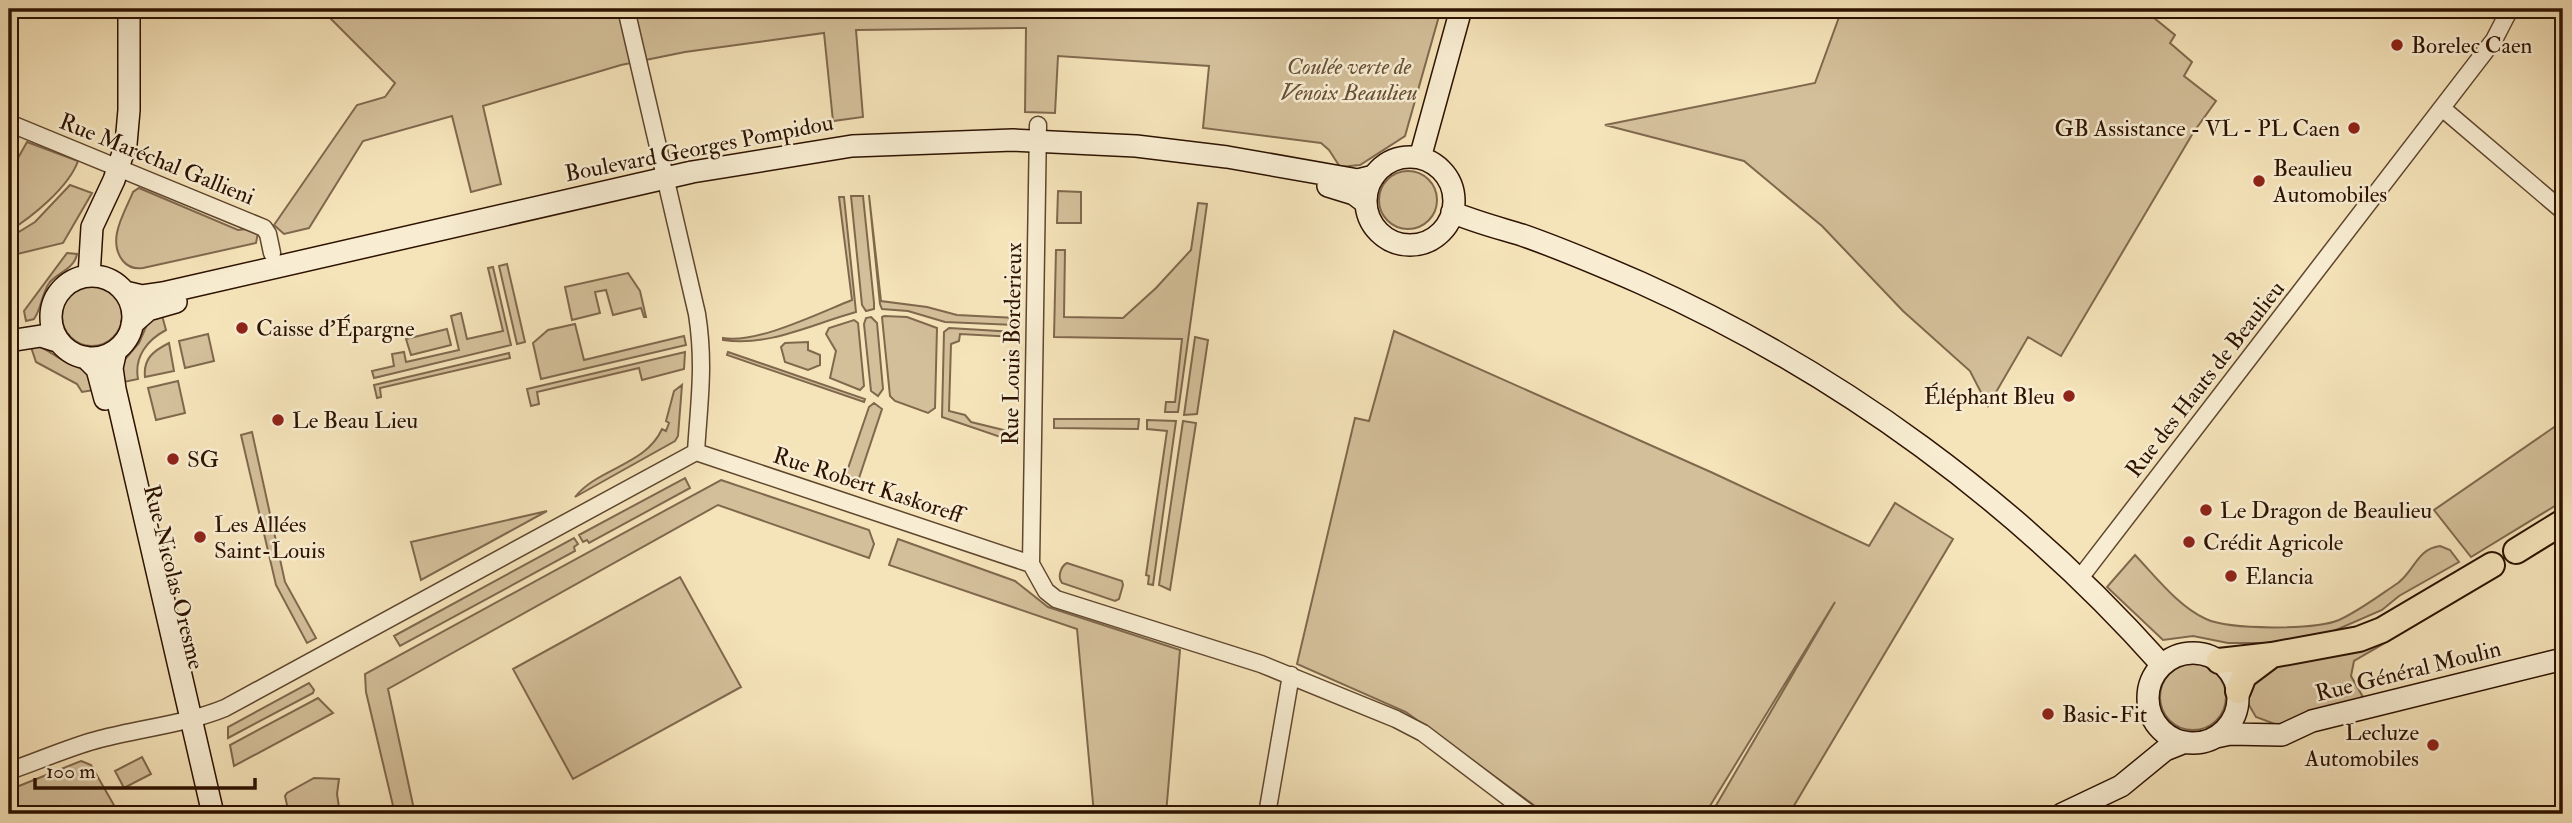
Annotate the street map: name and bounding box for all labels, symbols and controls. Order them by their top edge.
place label: Borelec Caen [2411,31,2533,60]
marker: Borelec Caen [2389,37,2405,53]
park label: Coulée verte de Venoix Beaulieu [1281,52,1418,107]
street label: Rue Maréchal Gallieni [55,107,259,211]
street label: Boulevard Georges Pompidou [562,108,836,189]
place label: GB Assistance - VL - PL Caen [2054,114,2340,143]
marker: GB Assistance - VL - PL Caen [2346,120,2362,136]
place label: Beaulieu Automobiles [2272,154,2387,209]
marker: Beaulieu Automobiles [2251,173,2267,189]
street label: Rue Louis Borderieux [996,242,1028,446]
street label: Rue des Hauts de Beaulieu [2119,275,2291,483]
place label: Caisse d'Épargne [256,314,415,344]
marker: Caisse d'Épargne [234,320,250,336]
place label: Éléphant Bleu [1924,382,2055,412]
marker: Éléphant Bleu [2061,388,2077,404]
place label: Le Beau Lieu [292,406,418,435]
marker: Le Beau Lieu [270,412,286,428]
street label: Rue Robert Kaskoreff [769,441,970,531]
place label: SG [187,445,219,474]
marker: SG [165,451,181,467]
street label: Rue Nicolas Oresme [137,482,211,673]
place label: Le Dragon de Beaulieu [2220,496,2432,525]
marker: Le Dragon de Beaulieu [2198,502,2214,518]
place label: Les Allées Saint-Louis [214,510,325,565]
place label: Crédit Agricole [2203,528,2344,557]
marker: Les Allées Saint-Louis [192,529,208,545]
marker: Crédit Agricole [2181,534,2197,550]
place label: Elancia [2245,562,2314,591]
marker: Elancia [2223,568,2239,584]
street label: Rue Général Moulin [2312,634,2504,708]
place label: Basic-Fit [2062,700,2147,729]
marker: Basic-Fit [2040,706,2056,722]
place label: Lecluze Automobiles [2304,718,2419,773]
marker: Lecluze Automobiles [2425,737,2441,753]
scale bar [35,746,256,790]
text: 100 m [46,758,96,785]

